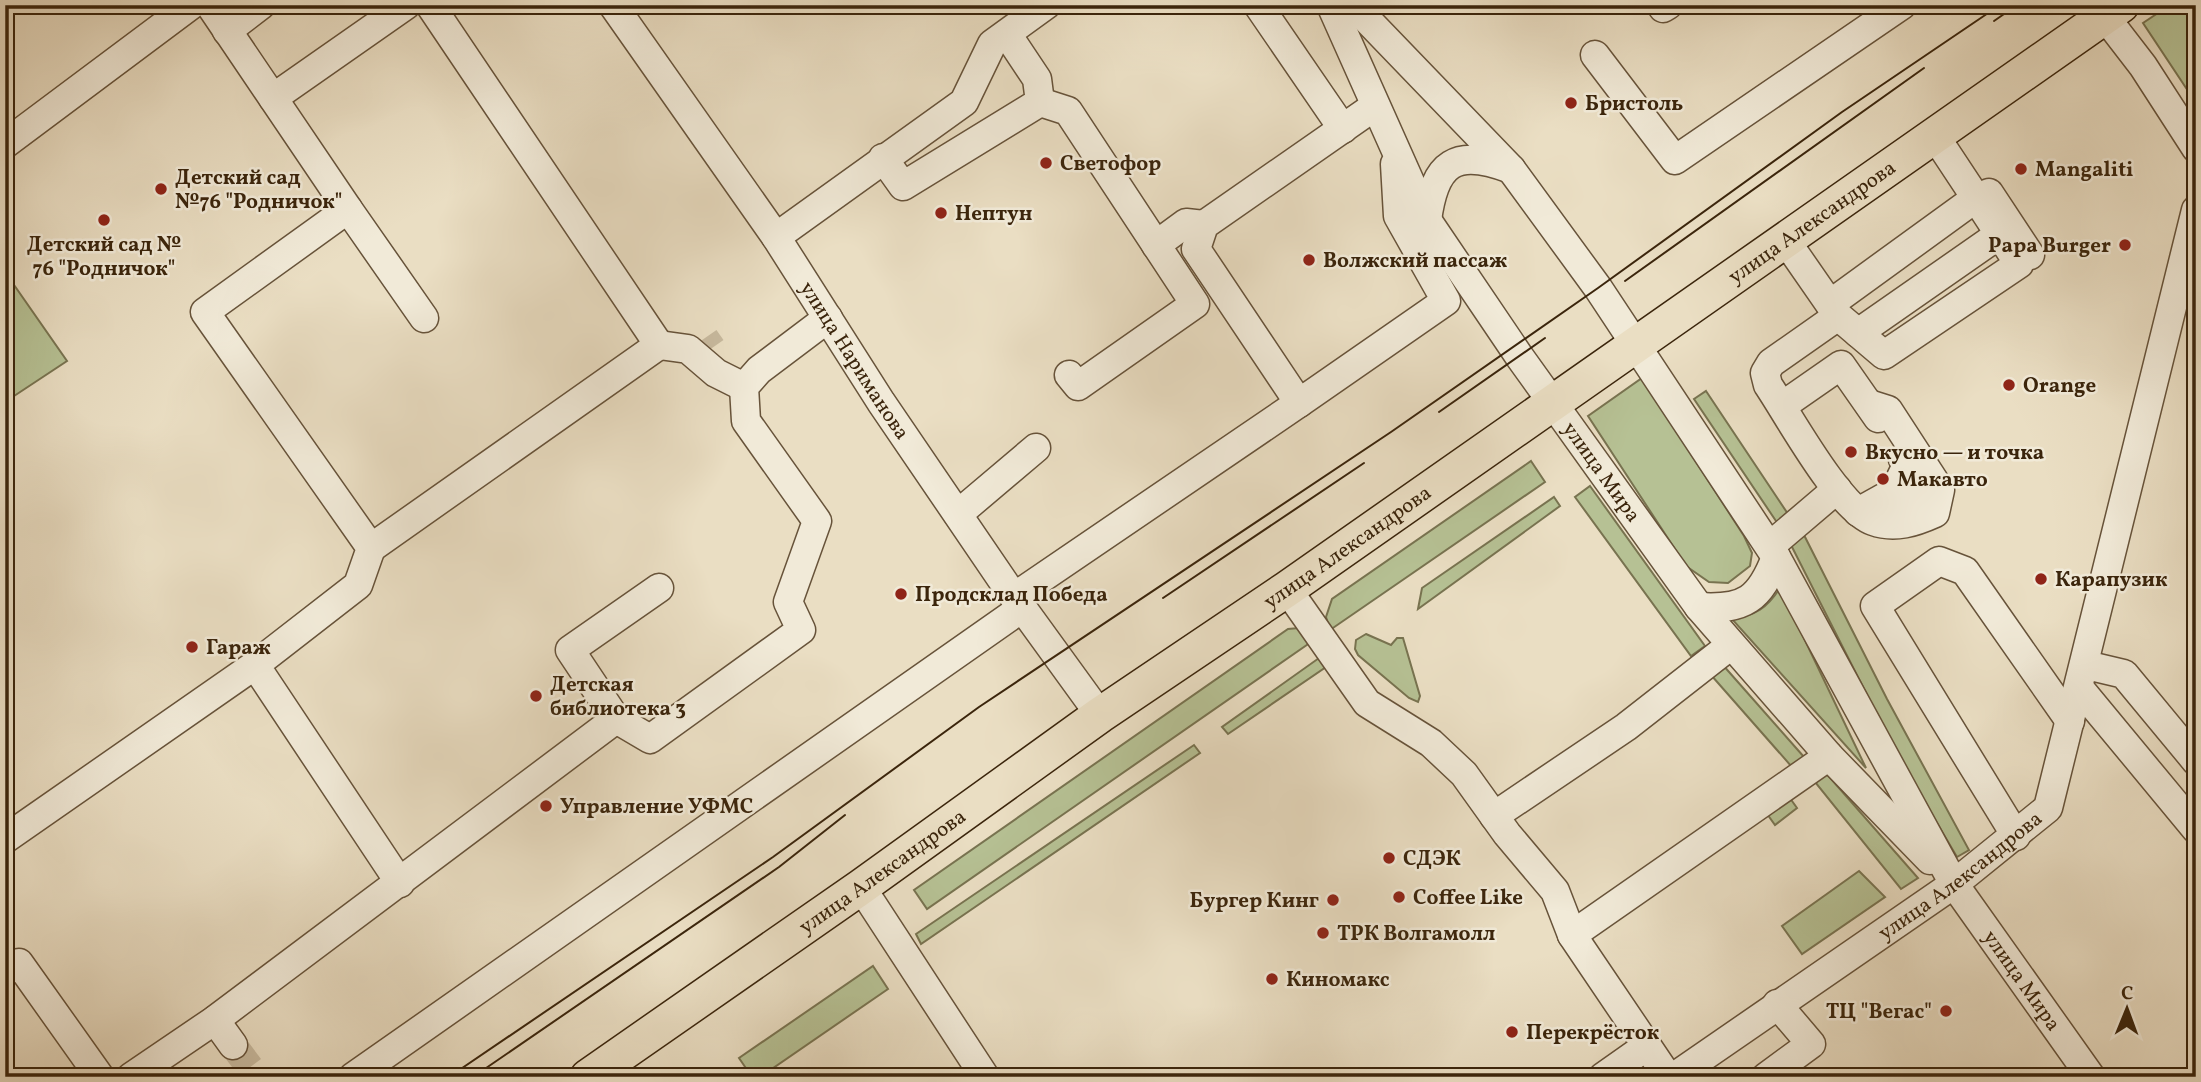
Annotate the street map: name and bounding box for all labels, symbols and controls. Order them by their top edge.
place label: Бристоль [1585,90,1683,119]
marker: Бристоль [1563,95,1579,111]
place label: Светофор [1060,150,1161,179]
street label: улица Александрова [1723,154,1902,292]
marker: Светофор [1038,155,1054,171]
place label: Mangaliti [2035,156,2133,185]
marker: Mangaliti [2013,161,2029,177]
place label: Детский сад №76 "Родничок" [175,164,342,217]
marker: Детский сад №76 "Родничок" [153,181,169,197]
place label: Нептун [955,200,1033,229]
marker: Нептун [933,205,949,221]
marker: Детский сад № 76 "Родничок" [96,212,112,228]
place label: Детский сад № 76 "Родничок" [27,231,181,284]
place label: Papa Burger [1988,232,2111,261]
marker: Papa Burger [2117,237,2133,253]
place label: Волжский пассаж [1323,247,1507,276]
marker: Волжский пассаж [1301,252,1317,268]
street label: улица Нариманова [792,276,916,446]
place label: Orange [2023,372,2096,401]
marker: Orange [2001,377,2017,393]
street label: улица Мира [1555,416,1647,529]
place label: Вкусно — и точка [1865,439,2044,468]
marker: Вкусно — и точка [1843,444,1859,460]
place label: Макавто [1897,466,1988,495]
marker: Макавто [1875,471,1891,487]
street label: улица Александрова [1258,479,1438,617]
place label: Карапузик [2055,566,2168,595]
marker: Карапузик [2033,571,2049,587]
place label: Продсклад Победа [915,581,1108,610]
marker: Продсклад Победа [893,586,909,602]
place label: Гараж [206,634,271,663]
marker: Гараж [184,639,200,655]
place label: Детская библиотека 3 [550,671,686,724]
marker: Детская библиотека 3 [528,688,544,704]
place label: Управление УФМС [560,793,753,822]
marker: Управление УФМС [538,798,554,814]
street label: улица Александрова [794,803,972,942]
street label: улица Александрова [1873,805,2049,948]
place label: СДЭК [1403,845,1461,874]
marker: СДЭК [1381,850,1397,866]
place label: Coffee Like [1413,884,1523,913]
place label: Бургер Кинг [1190,887,1319,916]
marker: Coffee Like [1391,889,1407,905]
marker: Бургер Кинг [1325,892,1341,908]
place label: ТРК Волгамолл [1337,920,1495,949]
marker: ТРК Волгамолл [1315,925,1331,941]
street label: улица Мира [1975,925,2067,1037]
place label: Киномакс [1286,966,1390,995]
marker: Киномакс [1264,971,1280,987]
north arrow [2092,974,2162,1044]
text: С [2121,981,2134,1007]
place label: ТЦ "Вегас" [1826,998,1932,1027]
marker: ТЦ "Вегас" [1938,1003,1954,1019]
place label: Перекрёсток [1526,1019,1660,1048]
marker: Перекрёсток [1504,1024,1520,1040]

